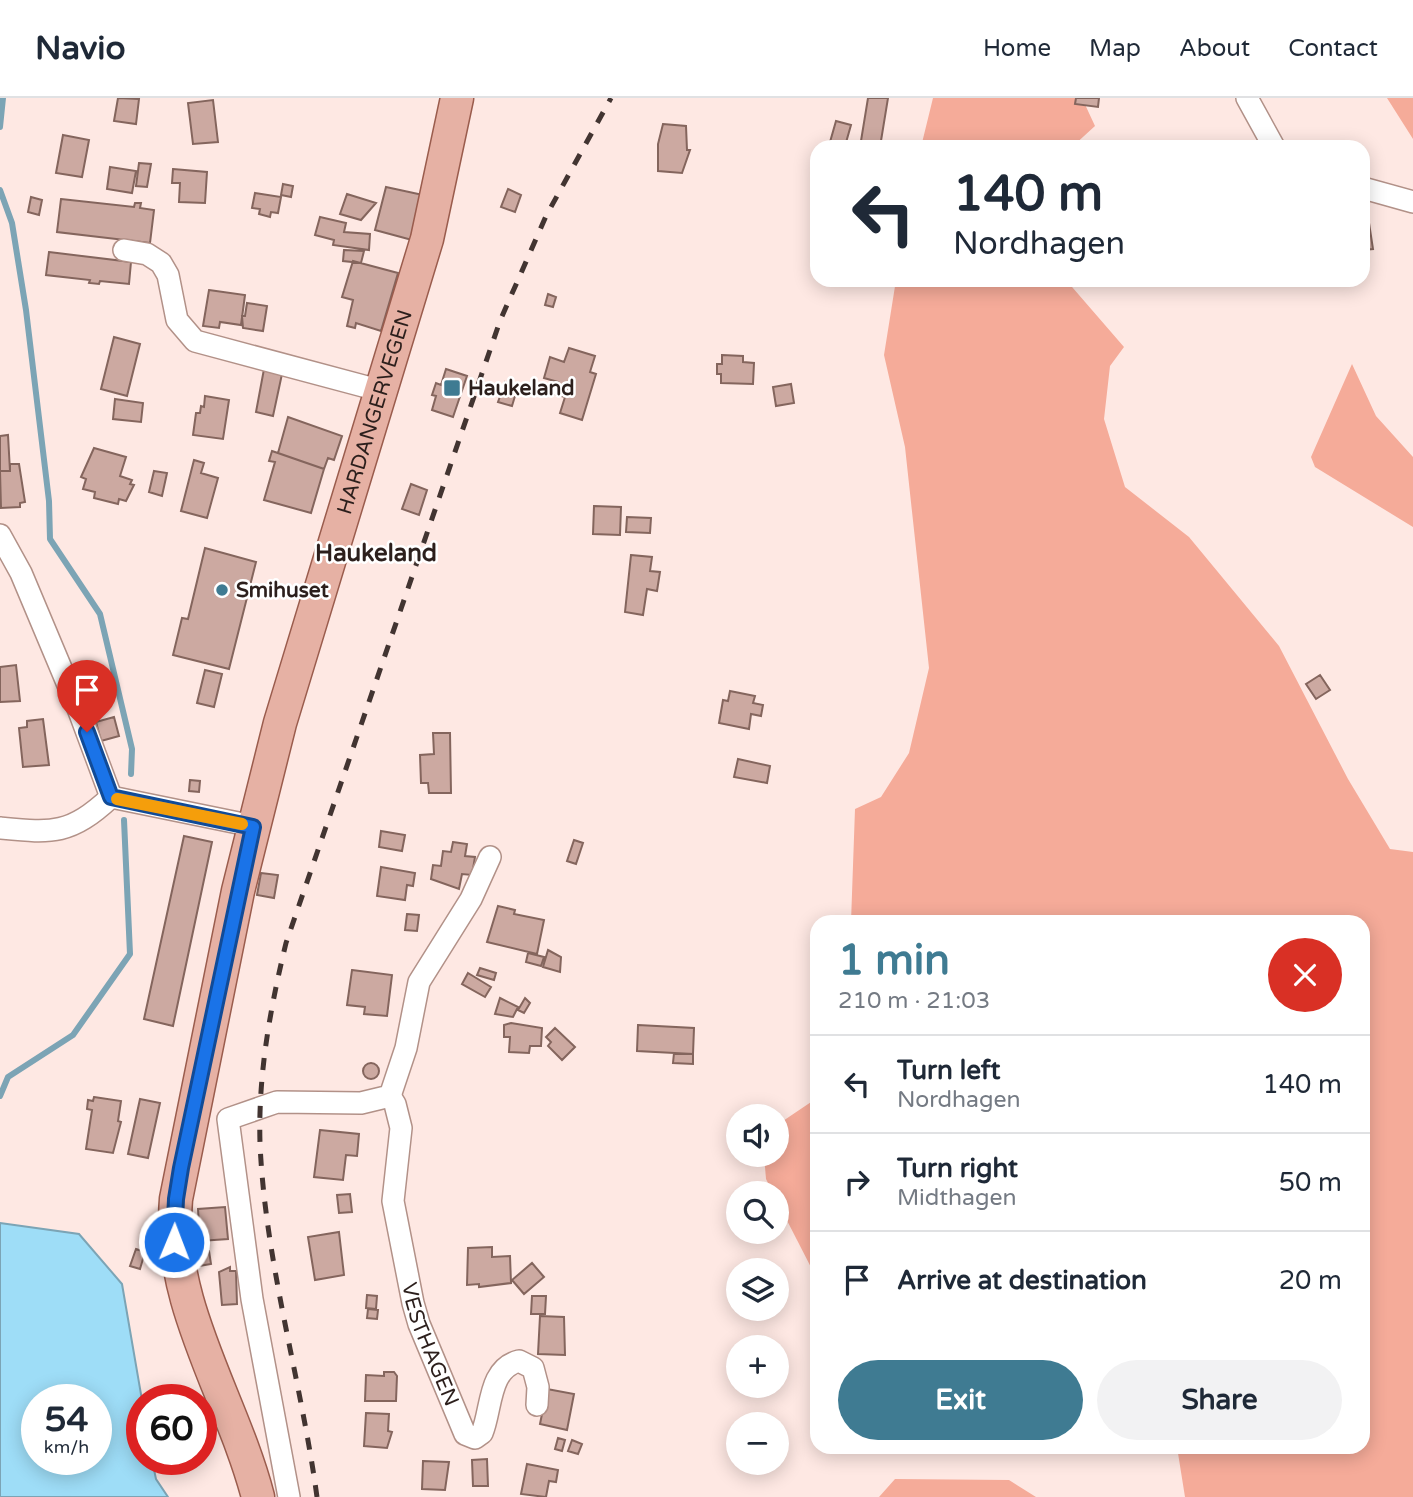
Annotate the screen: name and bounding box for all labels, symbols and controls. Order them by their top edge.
text: Navio [35,29,126,68]
text: Home [983,34,1051,63]
text: Map [1089,34,1141,63]
text: About [1179,34,1250,63]
text: Contact [1288,34,1378,63]
text: 140 m [953,165,1103,224]
icon: left [838,168,929,259]
text: Nordhagen [953,225,1125,263]
street label: HARDANGERVEGEN [332,307,418,518]
place label: Haukeland [468,376,575,401]
marker: Haukeland [442,378,462,398]
district label: Haukeland [315,539,437,568]
place label: Smihuset [236,578,329,603]
marker: Smihuset [214,582,230,598]
pin [57,660,117,732]
icon: arrive [68,671,106,709]
text: 1 min [838,935,950,986]
button: close [1268,938,1342,1012]
text: 210 m · 21:03 [838,987,990,1015]
text: Turn left [897,1055,1000,1086]
icon: left [838,1065,876,1103]
text: 140 m [1262,1069,1342,1100]
text: Nordhagen [897,1086,1021,1114]
map controls [726,1104,789,1475]
button: sound [726,1104,789,1167]
text: Turn right [897,1153,1018,1184]
icon: right [838,1163,876,1201]
text: 50 m [1279,1167,1342,1198]
button: search [726,1181,789,1244]
text: Midthagen [897,1184,1017,1212]
position arrow [137,1205,211,1279]
button: layers [726,1258,789,1321]
icon: arrive [838,1261,876,1299]
text: Arrive at destination [897,1265,1147,1296]
text: 20 m [1279,1265,1342,1296]
street label: VESTHAGEN [396,1280,464,1410]
button: + [726,1335,789,1398]
button: Exit [838,1360,1083,1440]
button: Share [1097,1360,1342,1440]
speed limit sign: 60 [126,1384,217,1475]
text: 54 [45,1399,88,1441]
button: − [726,1412,789,1475]
text: km/h [44,1436,89,1458]

